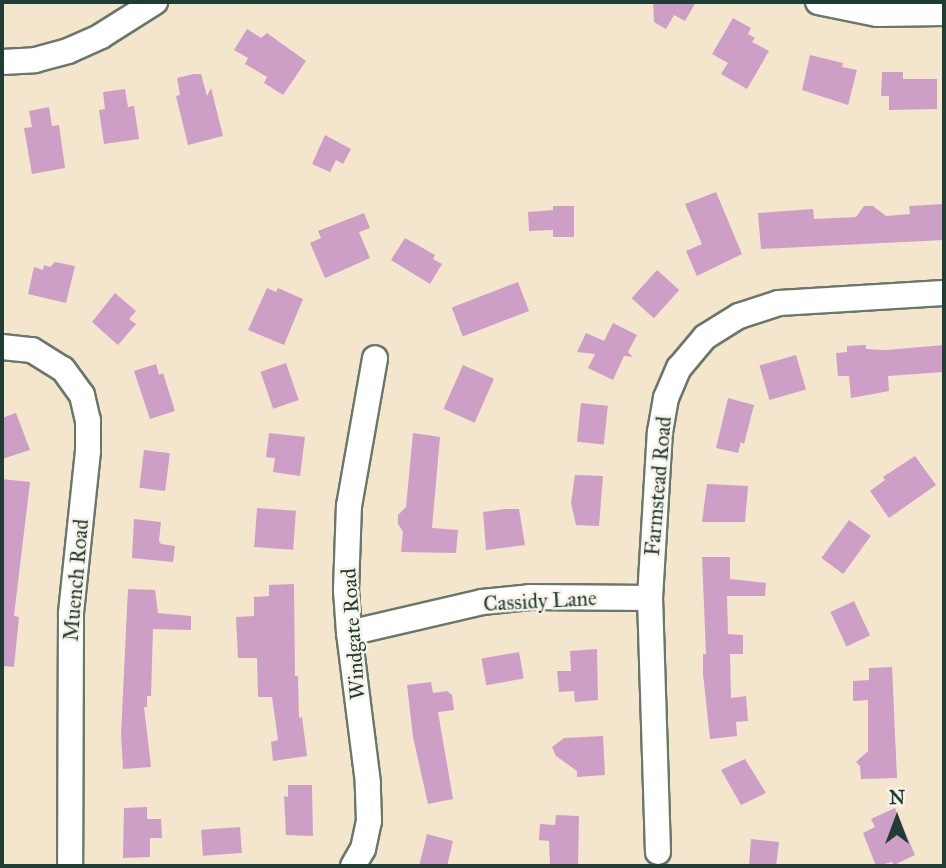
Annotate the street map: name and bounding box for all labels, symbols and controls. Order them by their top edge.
street label: Farmstead Road [639,415,677,557]
street label: Muench Road [58,518,94,642]
street label: Windgate Road [336,567,370,701]
street label: Cassidy Lane [483,585,597,617]
north arrow [862,784,932,854]
text: N [889,786,905,809]

